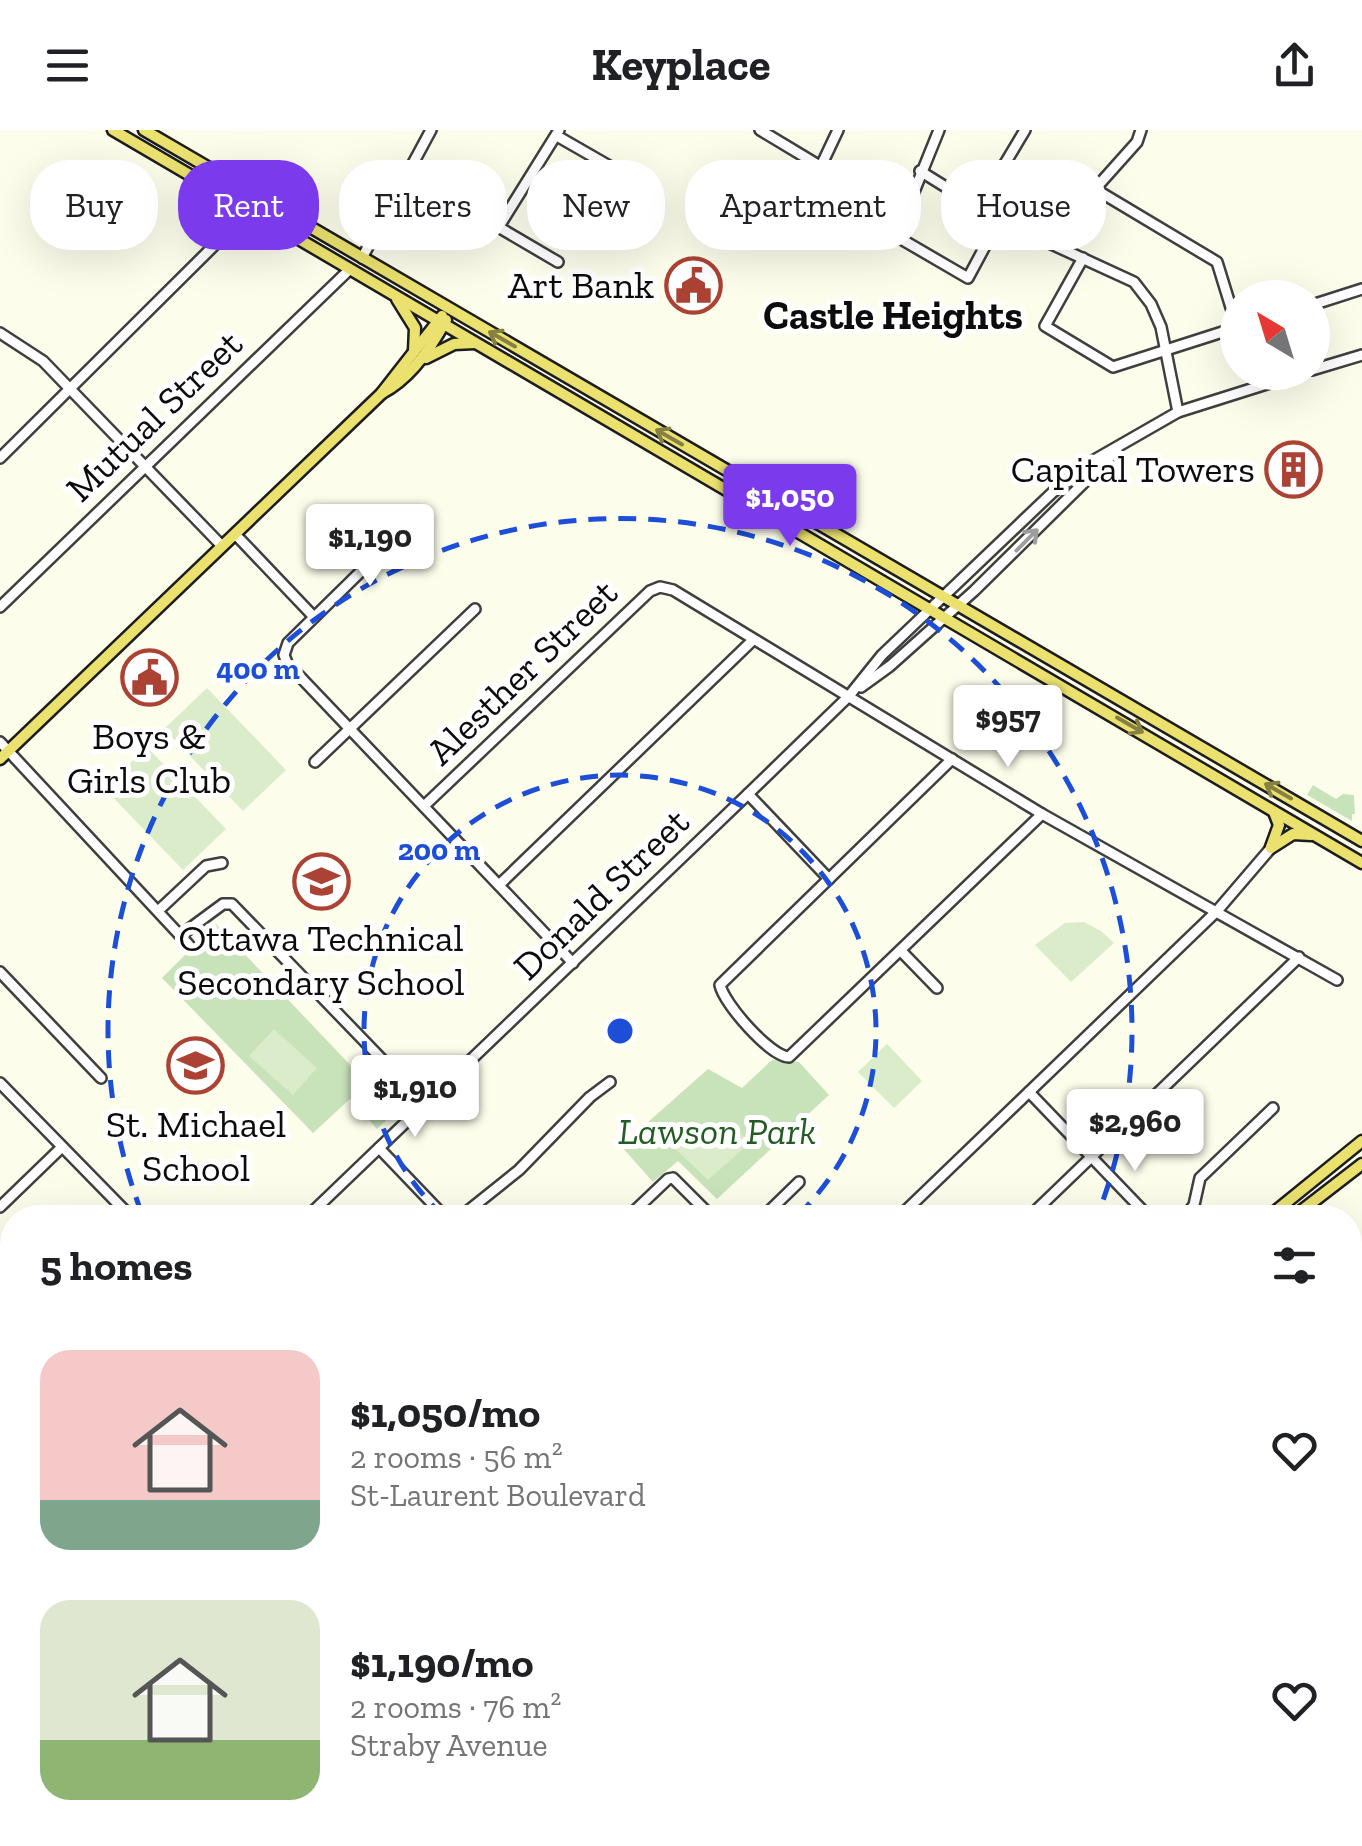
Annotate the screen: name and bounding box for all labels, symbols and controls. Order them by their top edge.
icon: menu [40,38,95,93]
text: Keyplace [591,38,771,92]
icon: share [1267,38,1322,93]
chip: Buy [30,160,158,250]
chip: Rent [178,160,319,250]
chip: Filters [339,160,507,250]
chip: New [527,160,665,250]
chip: Apartment [685,160,921,250]
chip: House [941,160,1106,250]
public building icon: Art Bank [663,255,723,315]
place label: Art Bank [508,262,654,308]
north arrow [1220,280,1330,390]
map controls [1220,280,1330,390]
district label: Castle Heights [763,291,1023,339]
street label: Mutual Street [56,321,252,511]
one-way arrow [488,329,517,349]
one-way arrow [655,427,684,447]
building icon: Capital Towers [1264,439,1324,499]
place label: Capital Towers [1011,446,1255,492]
pin: $1,050 [709,464,871,549]
text: $1,050 [745,477,835,515]
pin: $1,190 [289,504,451,589]
text: $1,190 [328,517,412,555]
one-way arrow [1014,529,1038,553]
street label: Alesther Street [417,570,627,774]
public building icon: Boys & Girls Club [119,648,179,708]
text: 400 m [216,651,300,687]
pin: $957 [949,685,1067,770]
text: $957 [975,698,1041,736]
place label: Boys & Girls Club [67,713,231,803]
one-way arrow [1115,715,1144,735]
one-way arrow [1264,781,1293,801]
street label: Donald Street [504,799,698,989]
text: 200 m [398,832,480,868]
school or university icon: Ottawa Technical Secondary School [291,851,351,911]
place label: Ottawa Technical Secondary School [177,915,465,1005]
centre of rings [602,1013,638,1049]
school or university icon: St. Michael School [166,1036,226,1096]
pin: $1,910 [334,1055,496,1140]
text: $1,910 [373,1068,457,1106]
pin: $2,960 [1054,1089,1216,1174]
place label: St. Michael School [106,1101,286,1191]
text: $2,960 [1089,1102,1181,1140]
park label: Lawson Park [618,1108,816,1154]
icon: filters [1267,1238,1322,1293]
text: 5 homes [40,1240,193,1291]
text: $1,050/mo [350,1387,540,1438]
icon: home [120,1390,240,1510]
icon: heart [1267,1423,1322,1478]
text: 2 rooms · 56 m² [350,1438,563,1476]
text: St-Laurent Boulevard [350,1476,646,1514]
text: $1,190/mo [350,1637,534,1688]
icon: home [120,1640,240,1760]
icon: heart [1267,1673,1322,1728]
text: 2 rooms · 76 m² [350,1688,561,1726]
text: Straby Avenue [350,1726,548,1764]

